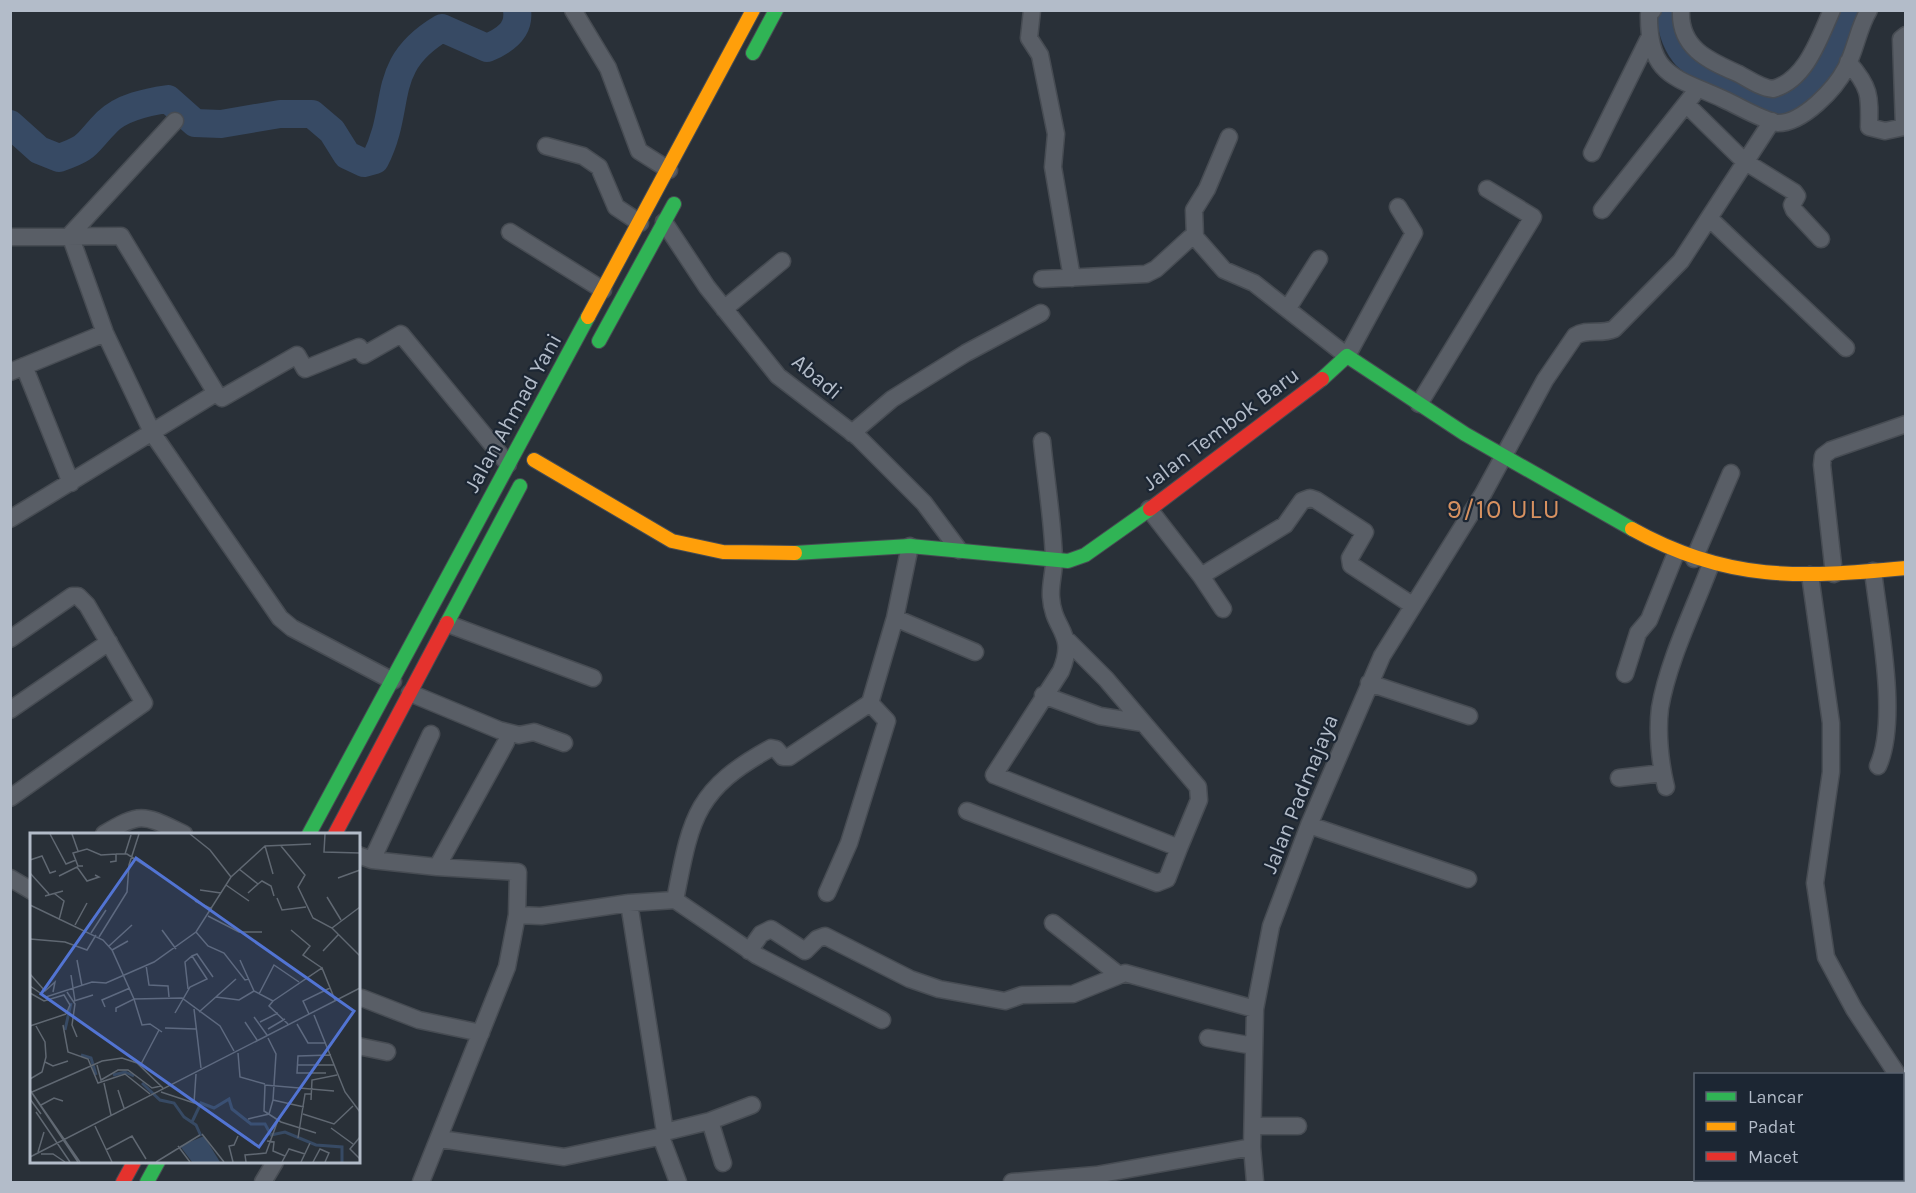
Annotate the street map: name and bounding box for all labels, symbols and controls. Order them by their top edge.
street label: Jalan Ahmad Yani [459,329,567,497]
street label: Abadi [787,349,847,405]
street label: Jalan Tembok Baru [1138,362,1304,496]
district label: 9/10 ULU [1447,494,1561,525]
street label: Jalan Padmajaya [1256,711,1344,877]
inset map [30,833,360,1163]
legend [1694,1073,1904,1181]
text: Lancar [1748,1086,1803,1108]
text: Padat [1748,1116,1795,1138]
text: Macet [1748,1146,1799,1168]

